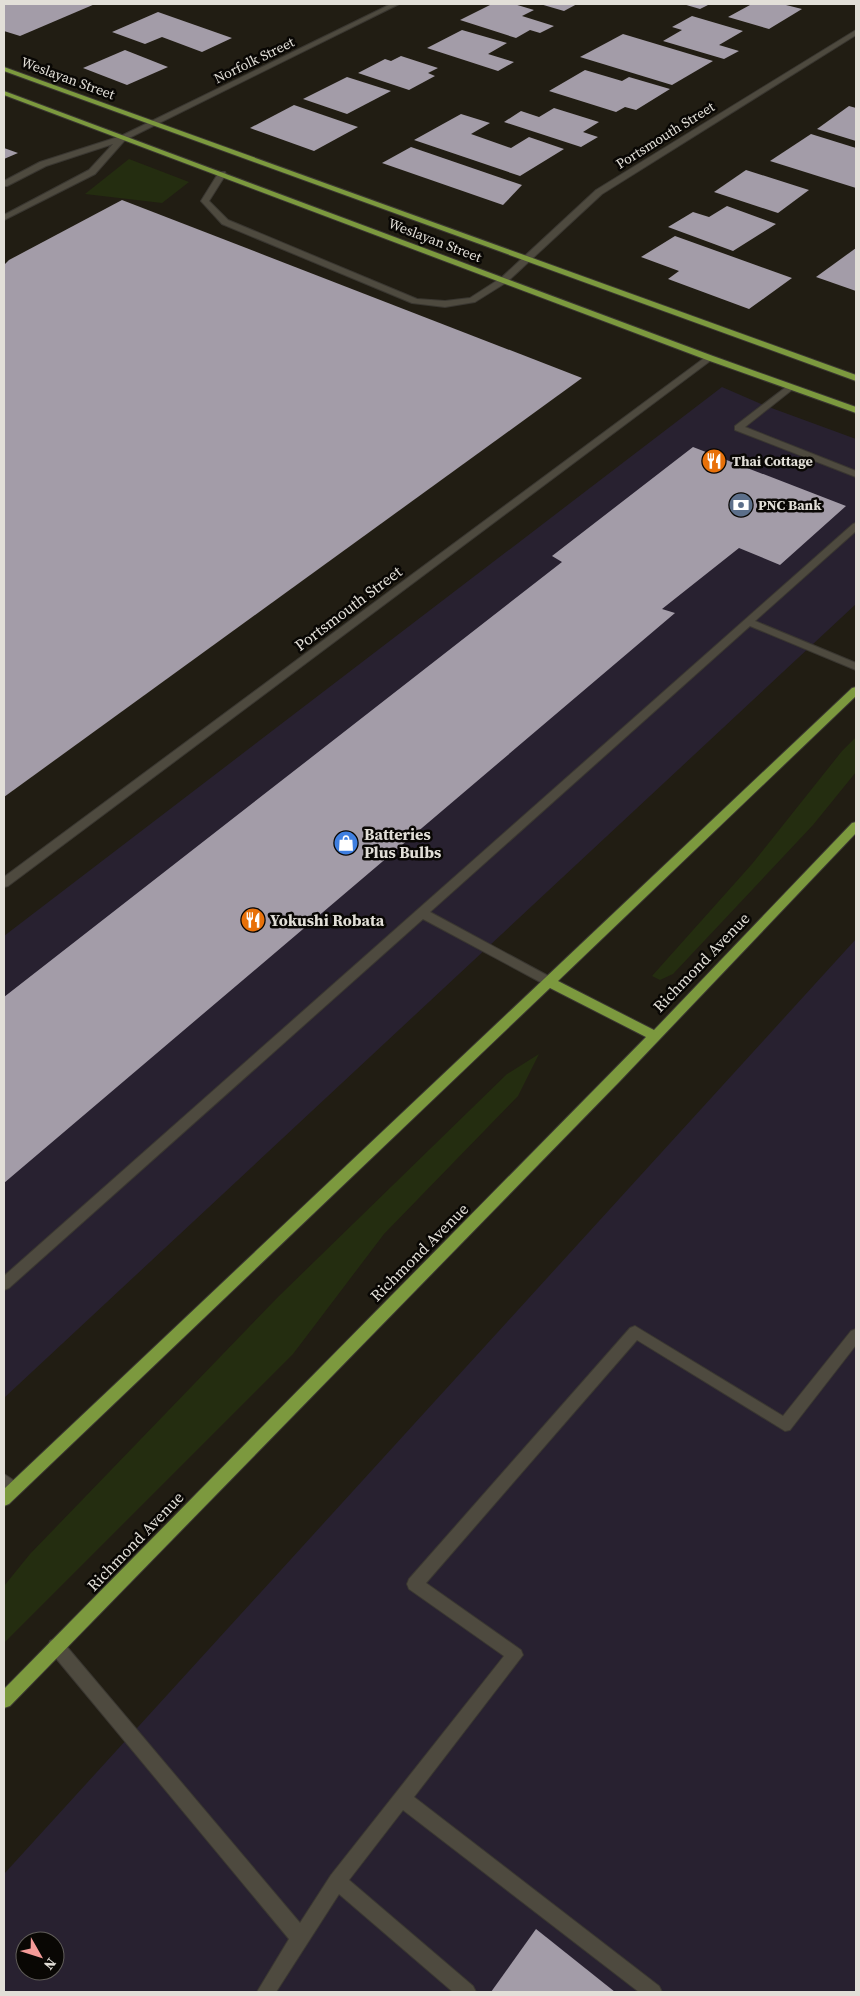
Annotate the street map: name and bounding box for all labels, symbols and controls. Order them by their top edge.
street label: Norfolk Street [210,32,298,88]
street label: Weslayan Street [18,52,118,104]
street label: Portsmouth Street [612,96,719,173]
street label: Weslayan Street [385,213,485,267]
restaurant icon: Thai Cottage [701,448,727,474]
place label: Thai Cottage [732,451,813,471]
bank icon: PNC Bank [728,492,754,518]
place label: PNC Bank [758,495,822,515]
street label: Portsmouth Street [290,560,407,656]
place label: Batteries Plus Bulbs [364,823,441,863]
shop icon: Batteries Plus Bulbs [333,830,359,856]
restaurant icon: Yokushi Robata [240,907,266,933]
street label: Richmond Avenue [648,907,754,1017]
place label: Yokushi Robata [270,909,385,931]
street label: Richmond Avenue [365,1198,473,1306]
street label: Richmond Avenue [82,1486,188,1596]
north arrow [15,1931,65,1981]
text: N [39,1954,61,1974]

